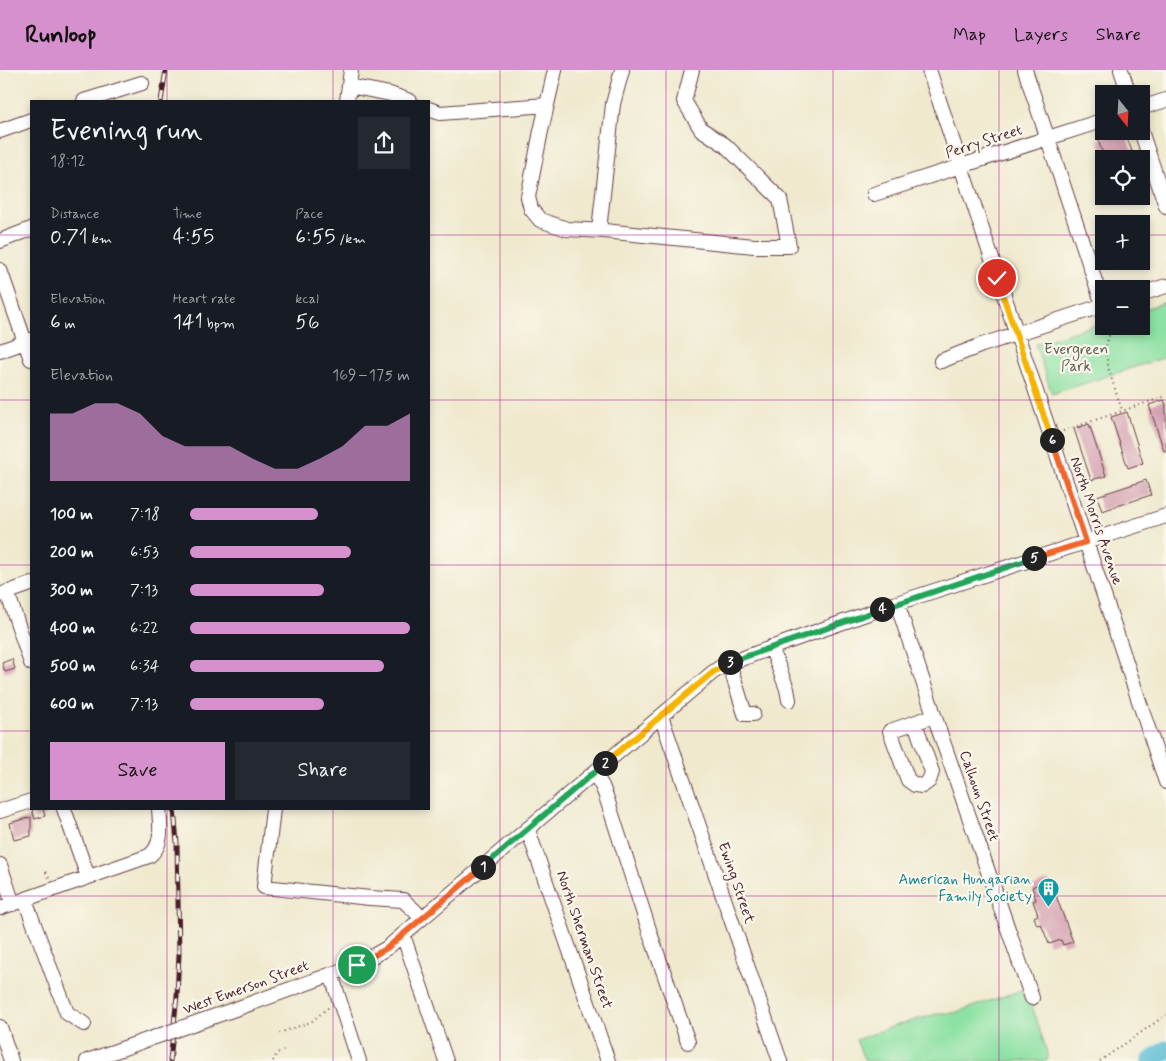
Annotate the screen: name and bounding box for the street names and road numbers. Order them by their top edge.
street label: Perry Street [943,120,1025,164]
street label: North Morris Avenue [1065,454,1127,588]
street label: Calhoun Street [954,748,1004,844]
street label: Ewing Street [712,839,759,927]
street label: North Sherman Street [551,868,617,1012]
street label: West Emerson Street [180,956,312,1020]

